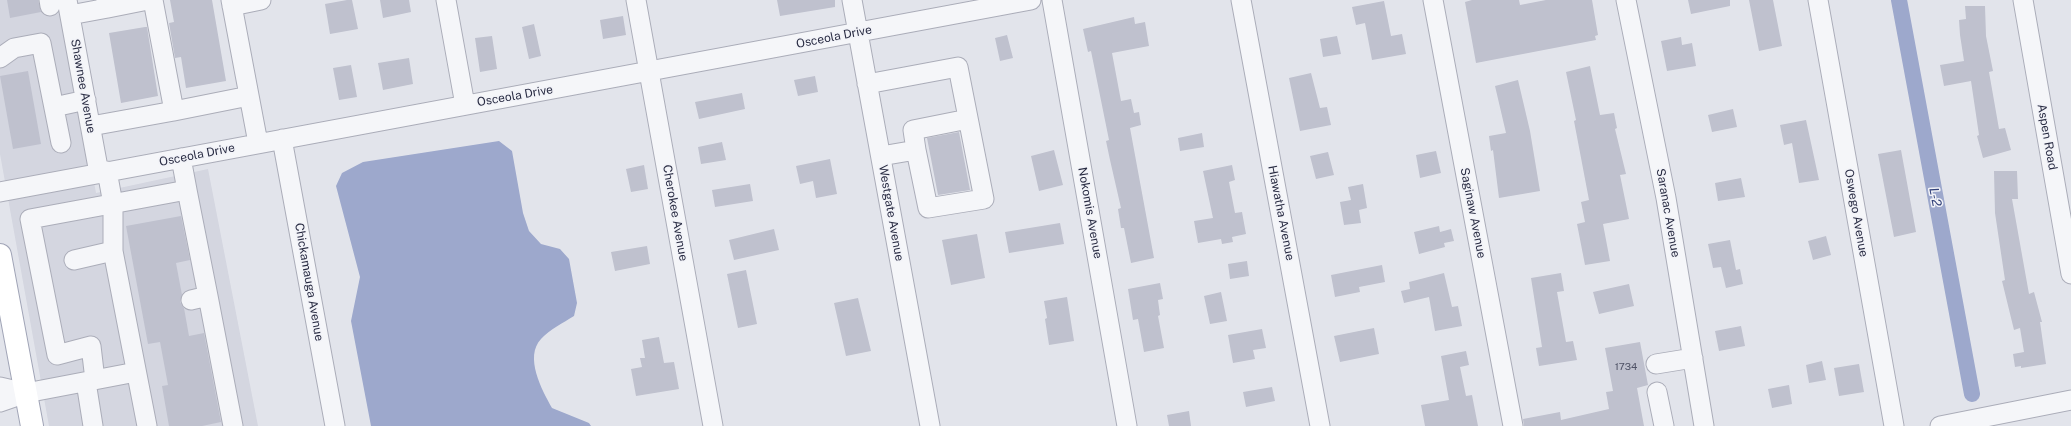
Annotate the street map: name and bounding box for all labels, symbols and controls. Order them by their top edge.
street label: Osceola Drive [795,23,873,51]
street label: Shawnee Avenue [68,38,98,134]
street label: Osceola Drive [476,82,554,110]
street label: Aspen Road [2034,103,2060,171]
street label: Osceola Drive [158,141,236,169]
street label: Cherokee Avenue [659,164,691,262]
street label: Westgate Avenue [875,164,907,262]
street label: Hiawatha Avenue [1265,164,1297,262]
street label: Nokomis Avenue [1075,166,1105,260]
street label: Saginaw Avenue [1457,166,1489,260]
street label: Saranac Avenue [1653,167,1683,259]
street label: Oswego Avenue [1841,168,1871,258]
water label: L-2 [1926,186,1944,208]
street label: Chickamauga Avenue [292,222,326,342]
house number: 1734 [1615,361,1637,373]

